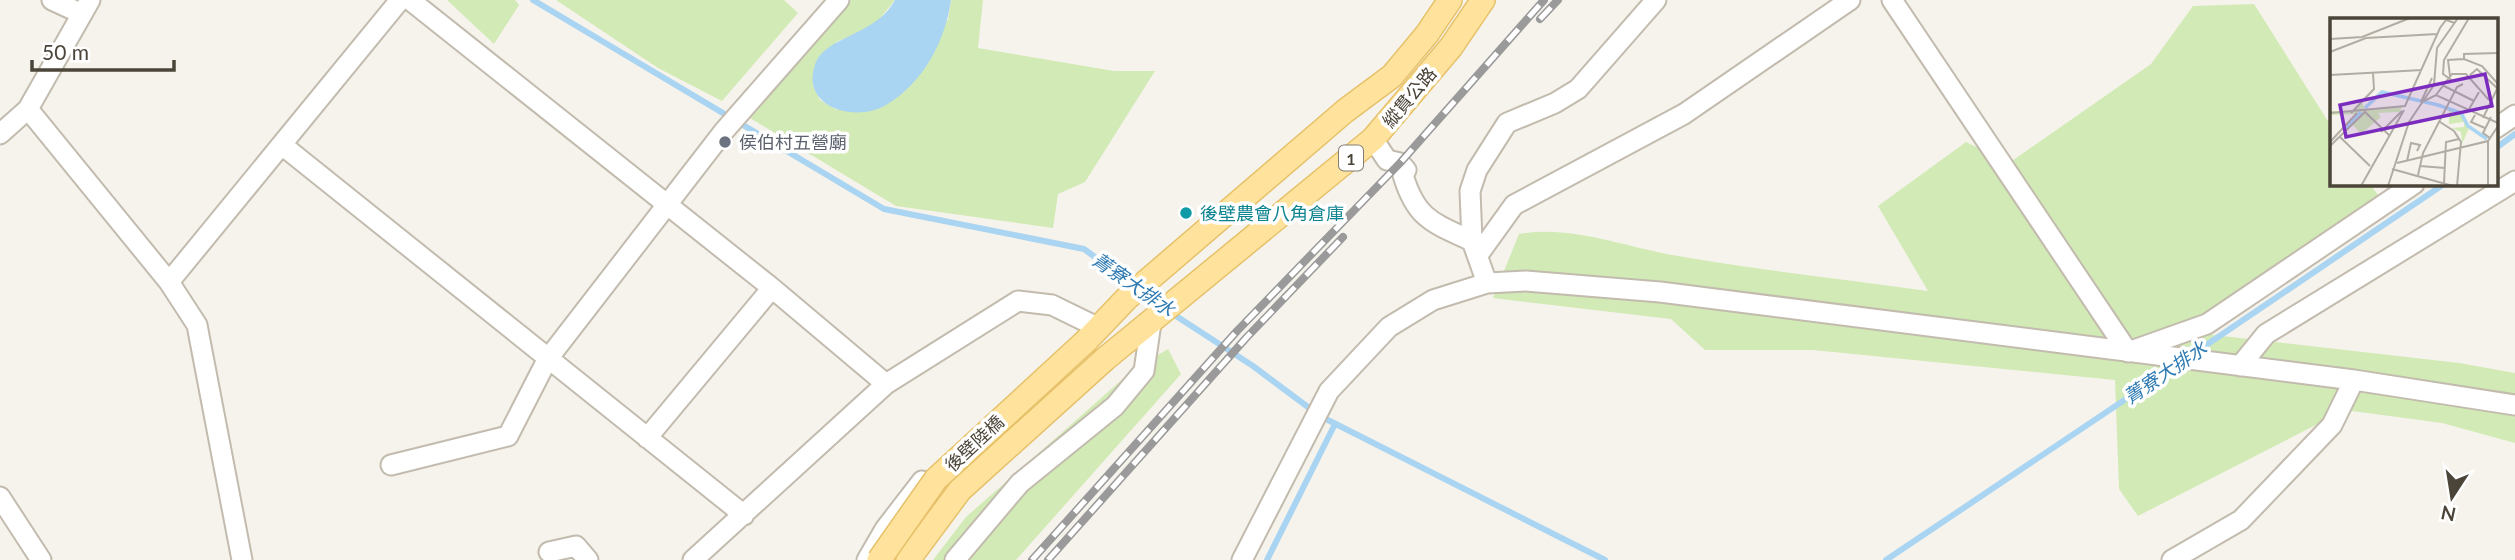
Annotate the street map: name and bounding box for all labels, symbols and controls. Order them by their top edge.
inset map [2330,18,2498,186]
scale bar [32,28,173,72]
text: 50 m [42,39,89,64]
street label: 縱貫公路 [1377,62,1441,132]
place label: 侯伯村五營廟 [739,131,847,153]
marker: 侯伯村五營廟 [717,134,733,150]
road number: 1 [1339,146,1363,170]
place label: 後壁農會八角倉庫 [1200,202,1344,224]
marker: 後壁農會八角倉庫 [1178,205,1194,221]
water label: 菁寮大排水 [1088,247,1180,321]
water label: 菁寮大排水 [2119,335,2212,408]
street label: 後壁陸橋 [940,410,1008,476]
north arrow [2417,462,2487,532]
text: N [2439,501,2458,527]

